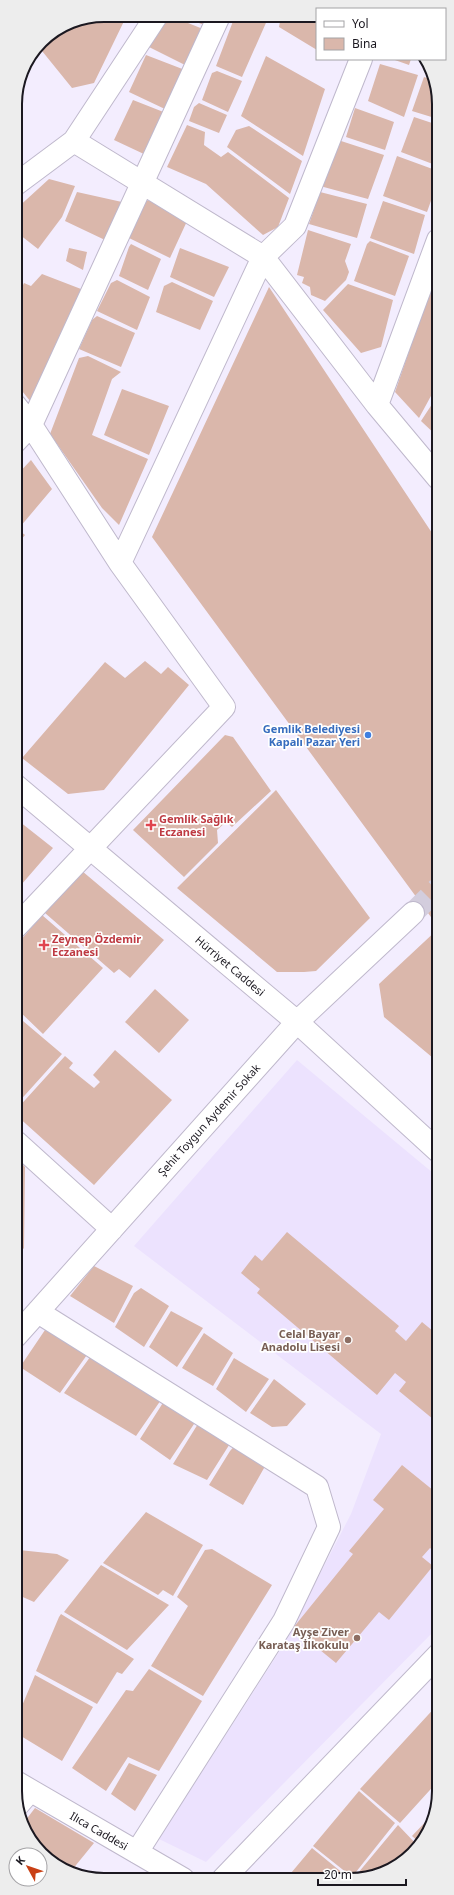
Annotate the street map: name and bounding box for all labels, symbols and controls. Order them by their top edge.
legend [316,8,446,60]
text: Yol [352,15,369,32]
text: Bina [352,35,377,52]
place label: Gemlik Belediyesi Kapalı Pazar Yeri [263,721,360,749]
marker: Gemlik Belediyesi Kapalı Pazar Yeri [363,730,373,740]
place label: Gemlik Sağlık Eczanesi [159,811,234,839]
marker: Gemlik Sağlık Eczanesi [146,820,156,830]
place label: Zeynep Özdemir Eczanesi [52,931,141,959]
street label: Hürriyet Caddesi [192,932,268,999]
marker: Zeynep Özdemir Eczanesi [39,940,49,950]
street label: Şehit Toygun Aydemir Sokak [154,1060,263,1179]
place label: Celal Bayar Anadolu Lisesi [261,1326,340,1354]
marker: Celal Bayar Anadolu Lisesi [343,1335,353,1345]
place label: Ayşe Ziver Karataş İlkokulu [258,1624,349,1652]
marker: Ayşe Ziver Karataş İlkokulu [352,1633,362,1643]
street label: Ilıca Caddesi [67,1808,131,1853]
north arrow [8,1847,48,1887]
text: K [12,1852,28,1868]
scale bar [318,1861,406,1887]
text: 20 m [324,1866,352,1883]

